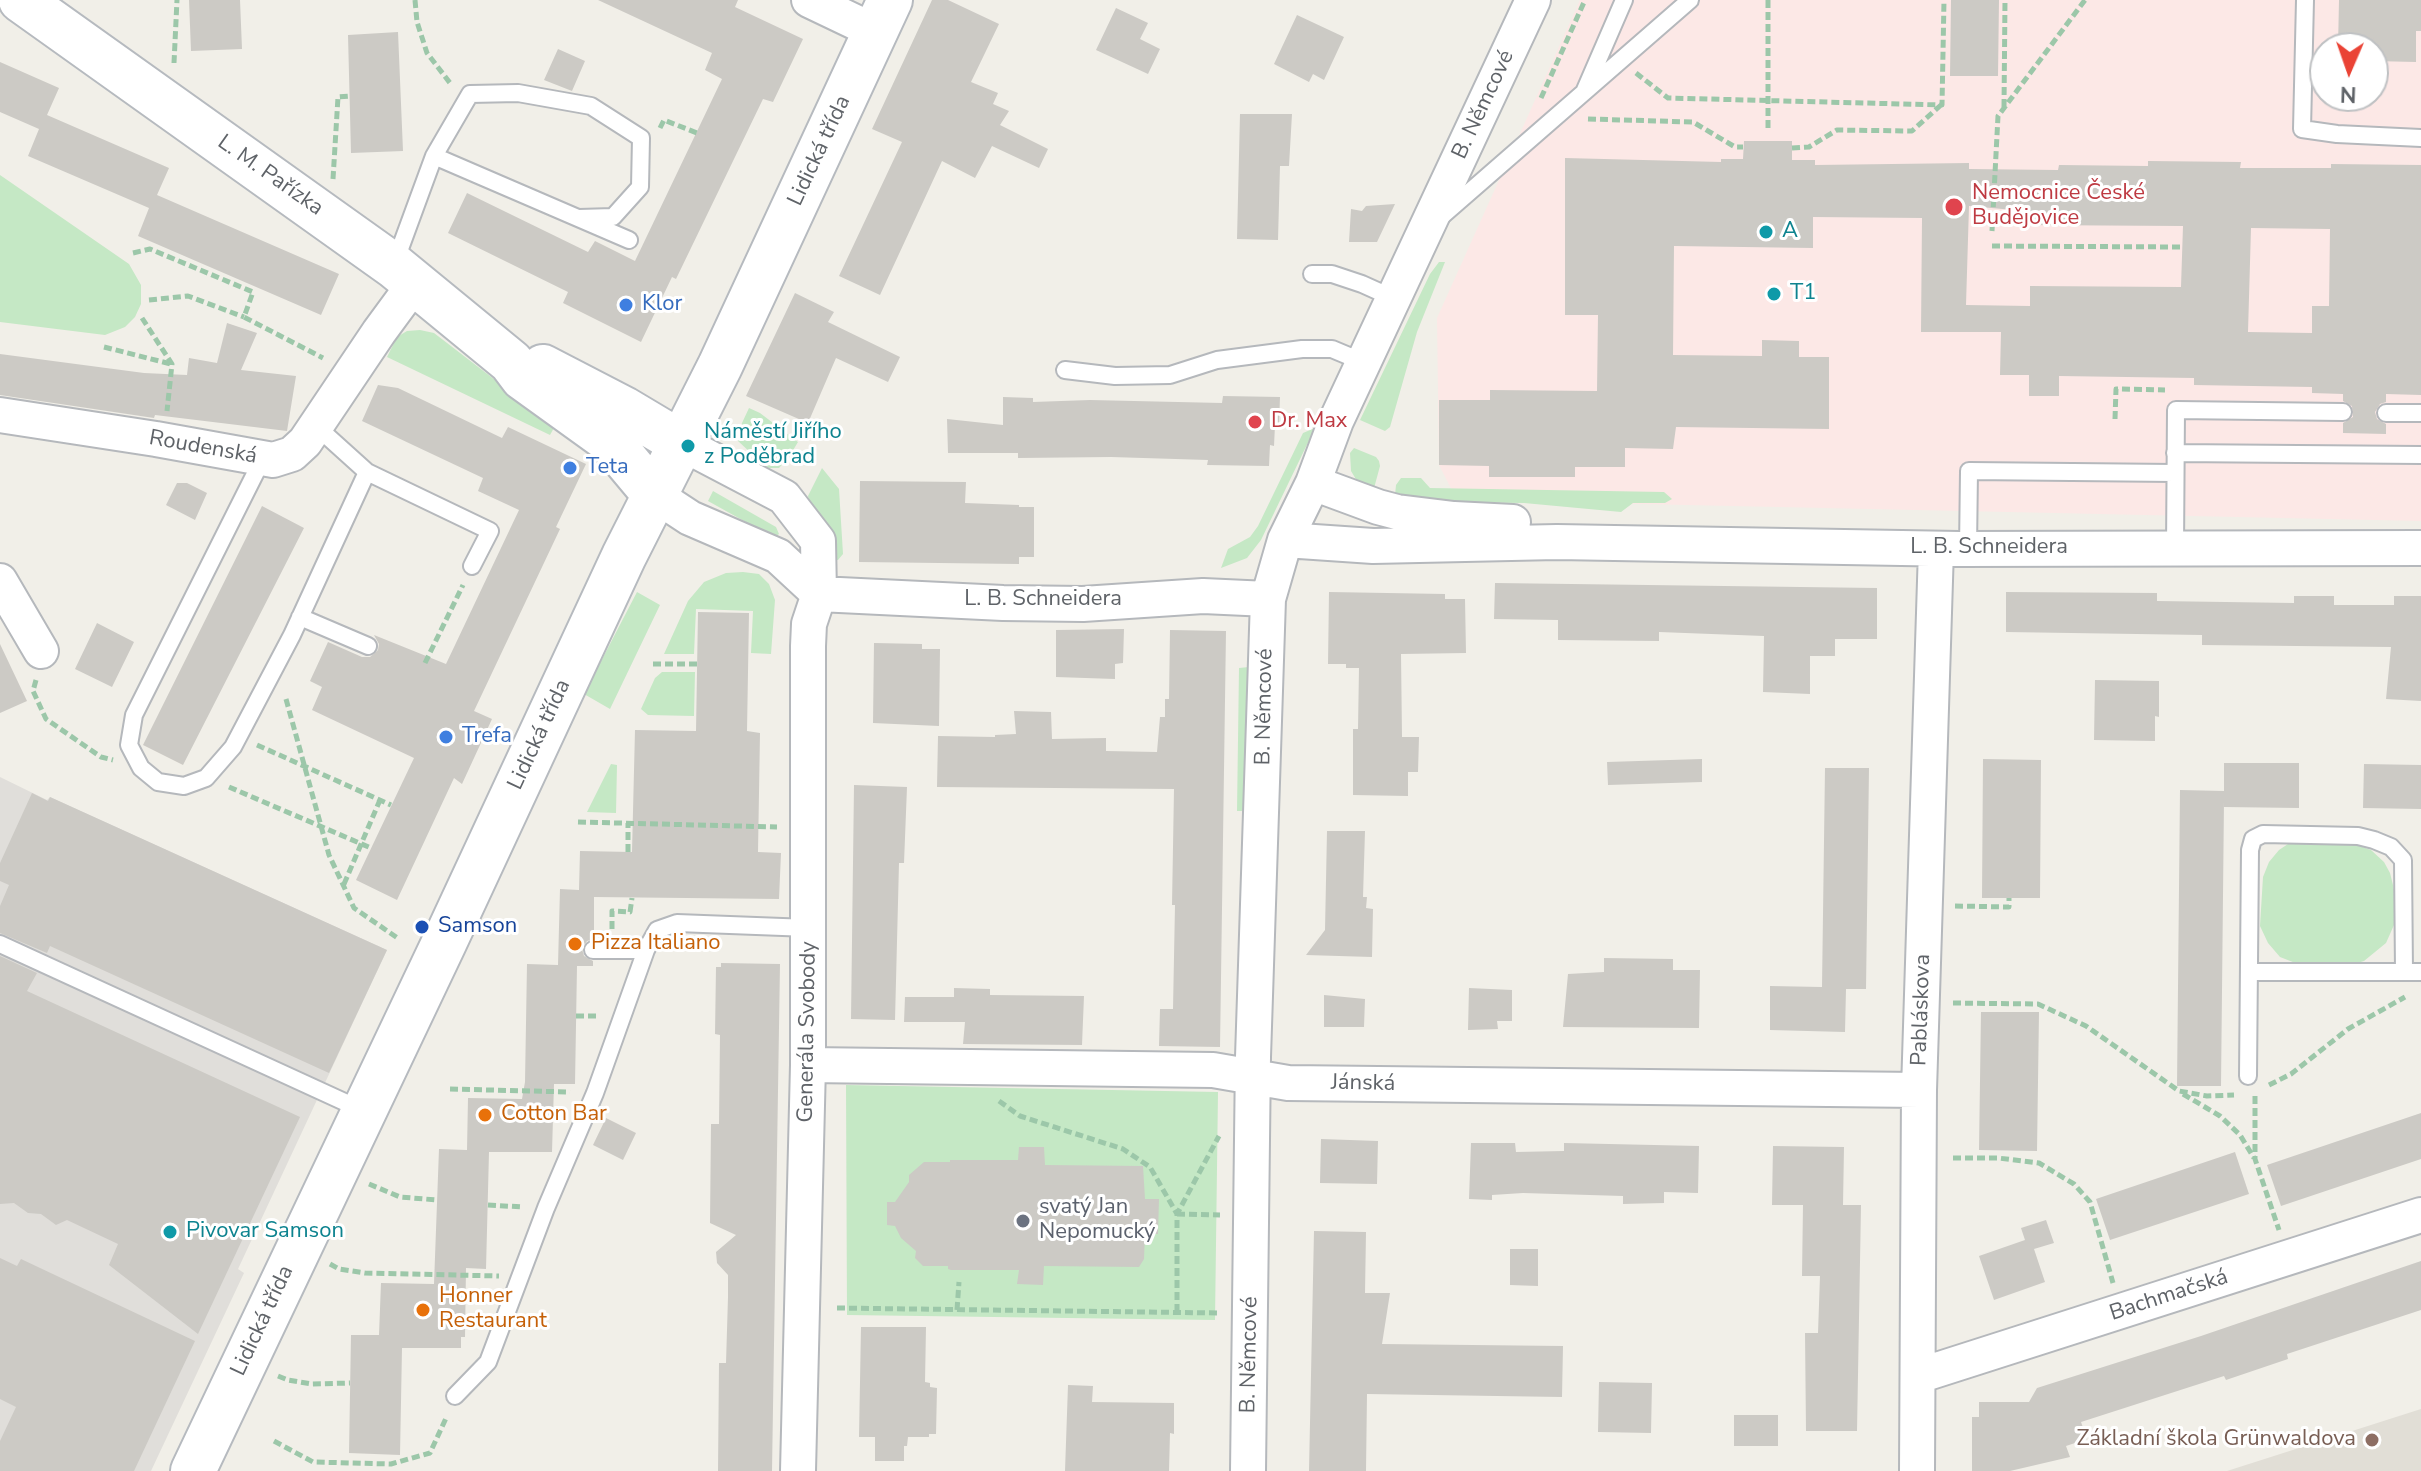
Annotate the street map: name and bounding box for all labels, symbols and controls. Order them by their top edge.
north arrow [2309,32,2389,112]
street label: B. Němcové [1447,46,1521,164]
text: N [2339,79,2357,109]
street label: Lidická třída [783,92,857,210]
street label: L. M. Pařízka [212,130,328,222]
place label: Nemocnice České Budějovice [1972,181,2145,232]
marker: Nemocnice České Budějovice [1943,196,1965,218]
place label: A [1782,219,1798,245]
marker: A [1757,223,1775,241]
place label: T1 [1790,281,1816,307]
marker: T1 [1765,285,1783,303]
place label: Klor [642,292,682,318]
marker: Klor [617,296,635,314]
place label: Dr. Max [1271,409,1347,435]
marker: Dr. Max [1246,413,1264,431]
place label: Náměstí Jiřího z Poděbrad [704,420,842,472]
street label: Roudenská [147,426,259,470]
marker: Náměstí Jiřího z Poděbrad [679,437,697,455]
place label: Teta [586,455,629,481]
marker: Teta [561,459,579,477]
street label: L. B. Schneidera [1910,535,2068,561]
street label: L. B. Schneidera [964,587,1122,613]
street label: B. Němcové [1251,648,1279,766]
street label: Lidická třída [503,676,577,794]
place label: Trefa [462,724,512,750]
marker: Trefa [437,728,455,746]
place label: Samson [438,914,517,940]
marker: Samson [413,918,431,936]
place label: Pizza Italiano [591,931,721,957]
marker: Pizza Italiano [566,935,584,953]
street label: Generála Svobody [793,941,823,1123]
street label: Pabláskova [1907,953,1937,1067]
street label: Jánská [1331,1070,1395,1098]
place label: Cotton Bar [501,1102,607,1128]
marker: Cotton Bar [476,1106,494,1124]
place label: svatý Jan Nepomucký [1039,1195,1155,1246]
marker: svatý Jan Nepomucký [1014,1212,1032,1230]
place label: Pivovar Samson [186,1219,344,1245]
marker: Pivovar Samson [161,1223,179,1241]
street label: Lidická třída [226,1262,300,1380]
street label: Bachmačská [2106,1264,2232,1328]
place label: Honner Restaurant [439,1284,547,1336]
street label: B. Němcové [1236,1296,1264,1414]
marker: Honner Restaurant [414,1301,432,1319]
place label: Základní škola Grünwaldova [2076,1427,2356,1453]
marker: Základní škola Grünwaldova [2363,1431,2381,1449]

